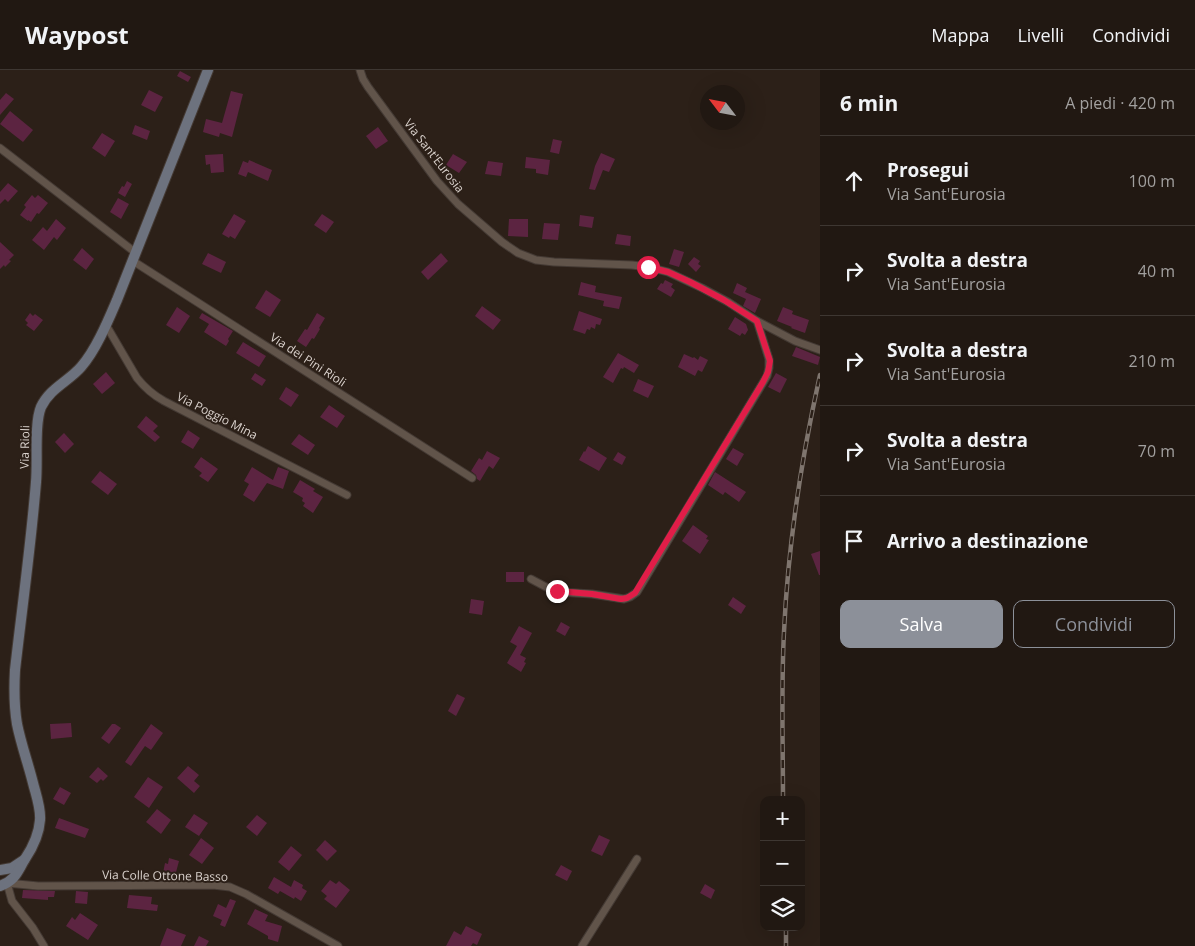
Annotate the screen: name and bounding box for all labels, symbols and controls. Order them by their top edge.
text: Waypost [25,18,129,51]
text: Mappa [931,23,989,47]
text: Livelli [1017,23,1064,47]
text: Condividi [1092,23,1170,47]
north arrow [700,85,745,130]
text: 6 min [840,89,898,117]
text: A piedi · 420 m [1065,92,1175,114]
street label: Via Sant'Eurosia [400,115,469,196]
text: Prosegui [887,157,969,183]
icon: ahead [840,167,868,195]
text: 100 m [1129,170,1175,192]
text: Via Sant'Eurosia [887,183,1006,205]
text: Svolta a destra [887,247,1028,273]
route start [637,256,660,279]
icon: right [840,257,868,285]
text: 40 m [1138,260,1175,282]
text: Via Sant'Eurosia [887,273,1006,295]
street label: Via dei Pini Rioli [267,329,350,391]
text: Svolta a destra [887,337,1028,363]
icon: right [840,347,868,375]
text: 210 m [1129,350,1175,372]
text: Via Sant'Eurosia [887,363,1006,385]
street label: Via Poggio Mina [174,388,261,443]
street label: Via Rioli [16,425,33,469]
text: Svolta a destra [887,427,1028,453]
icon: right [840,437,868,465]
text: 70 m [1138,440,1175,462]
text: Via Sant'Eurosia [887,453,1006,475]
icon: arrive [840,527,868,555]
text: Arrivo a destinazione [887,528,1088,554]
route end [546,580,569,603]
button: Salva [840,600,1003,648]
button: Condividi [1013,600,1175,648]
map controls [760,796,805,931]
button: + [760,796,805,841]
button: − [760,841,805,886]
street label: Via Colle Ottone Basso [102,866,228,885]
button: layers [760,886,805,931]

